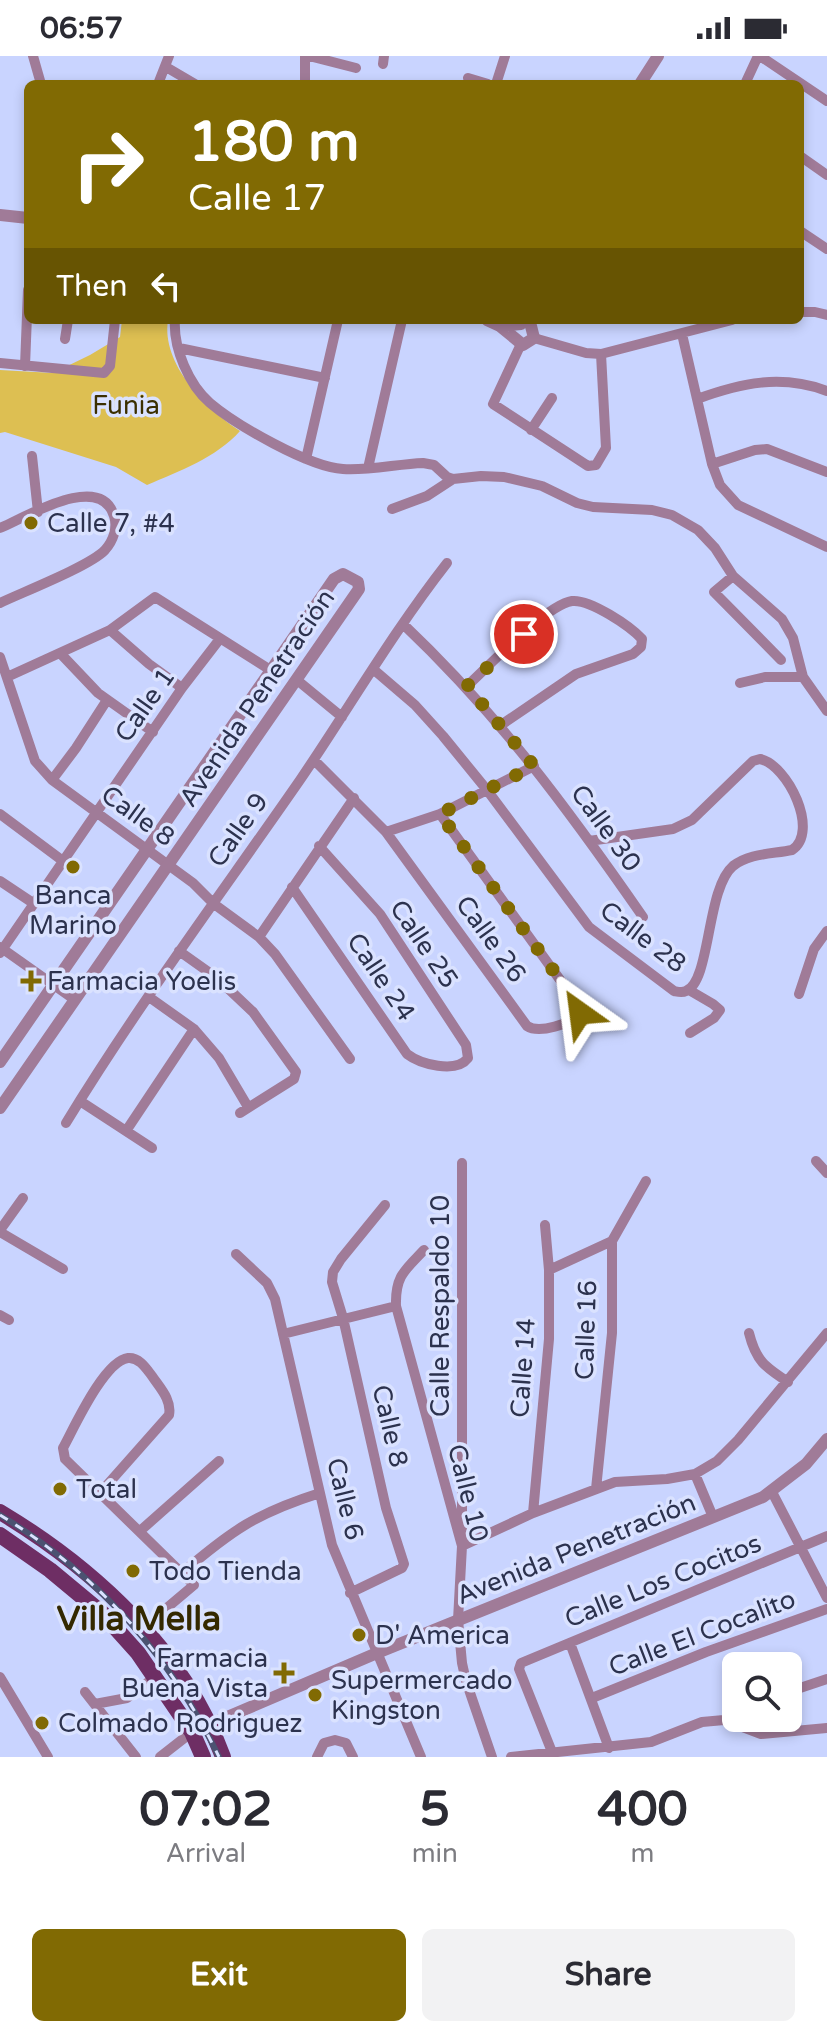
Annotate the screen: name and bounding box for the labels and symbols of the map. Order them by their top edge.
park label: Funia [92,390,160,421]
place label: Calle 7, #4 [47,508,175,539]
marker: Calle 7, #4 [22,514,40,532]
street label: Avenida Penetración [173,583,341,813]
pin [490,600,558,668]
street label: Calle 1 [108,662,182,748]
street label: Calle 8 [95,779,181,853]
street label: Calle 30 [564,779,648,877]
street label: Calle 9 [201,787,275,873]
marker: Banca Marino [64,858,82,876]
place label: Banca Marino [29,880,117,941]
street label: Calle 26 [449,890,533,988]
street label: Calle 25 [383,894,465,994]
street label: Calle 28 [594,895,692,979]
street label: Calle 24 [340,927,422,1027]
place label: Farmacia Yoelis [47,966,236,997]
position arrow [538,971,622,1055]
marker: Farmacia Yoelis [22,972,40,990]
street label: Calle Respaldo 10 [425,1195,456,1417]
street label: Calle 16 [569,1280,603,1380]
street label: Calle 14 [504,1317,542,1419]
street label: Calle 8 [366,1382,414,1470]
street label: Calle 10 [441,1441,495,1545]
street label: Calle 6 [320,1455,370,1543]
place label: Total [76,1474,137,1505]
marker: Total [51,1480,69,1498]
street label: Avenida Penetración [452,1487,700,1611]
street label: Calle Los Cocitos [560,1527,766,1635]
place label: Todo Tienda [149,1556,302,1587]
marker: Todo Tienda [124,1562,142,1580]
street label: Calle El Cocalito [604,1583,800,1683]
district label: Villa Mella [57,1599,221,1640]
place label: D' America [375,1620,510,1651]
marker: D' America [350,1626,368,1644]
place label: Farmacia Buena Vista [121,1643,268,1704]
marker: Farmacia Buena Vista [275,1664,293,1682]
place label: Supermercado Kingston [331,1665,513,1726]
marker: Supermercado Kingston [306,1686,324,1704]
place label: Colmado Rodriguez [58,1708,302,1739]
marker: Colmado Rodriguez [33,1714,51,1732]

